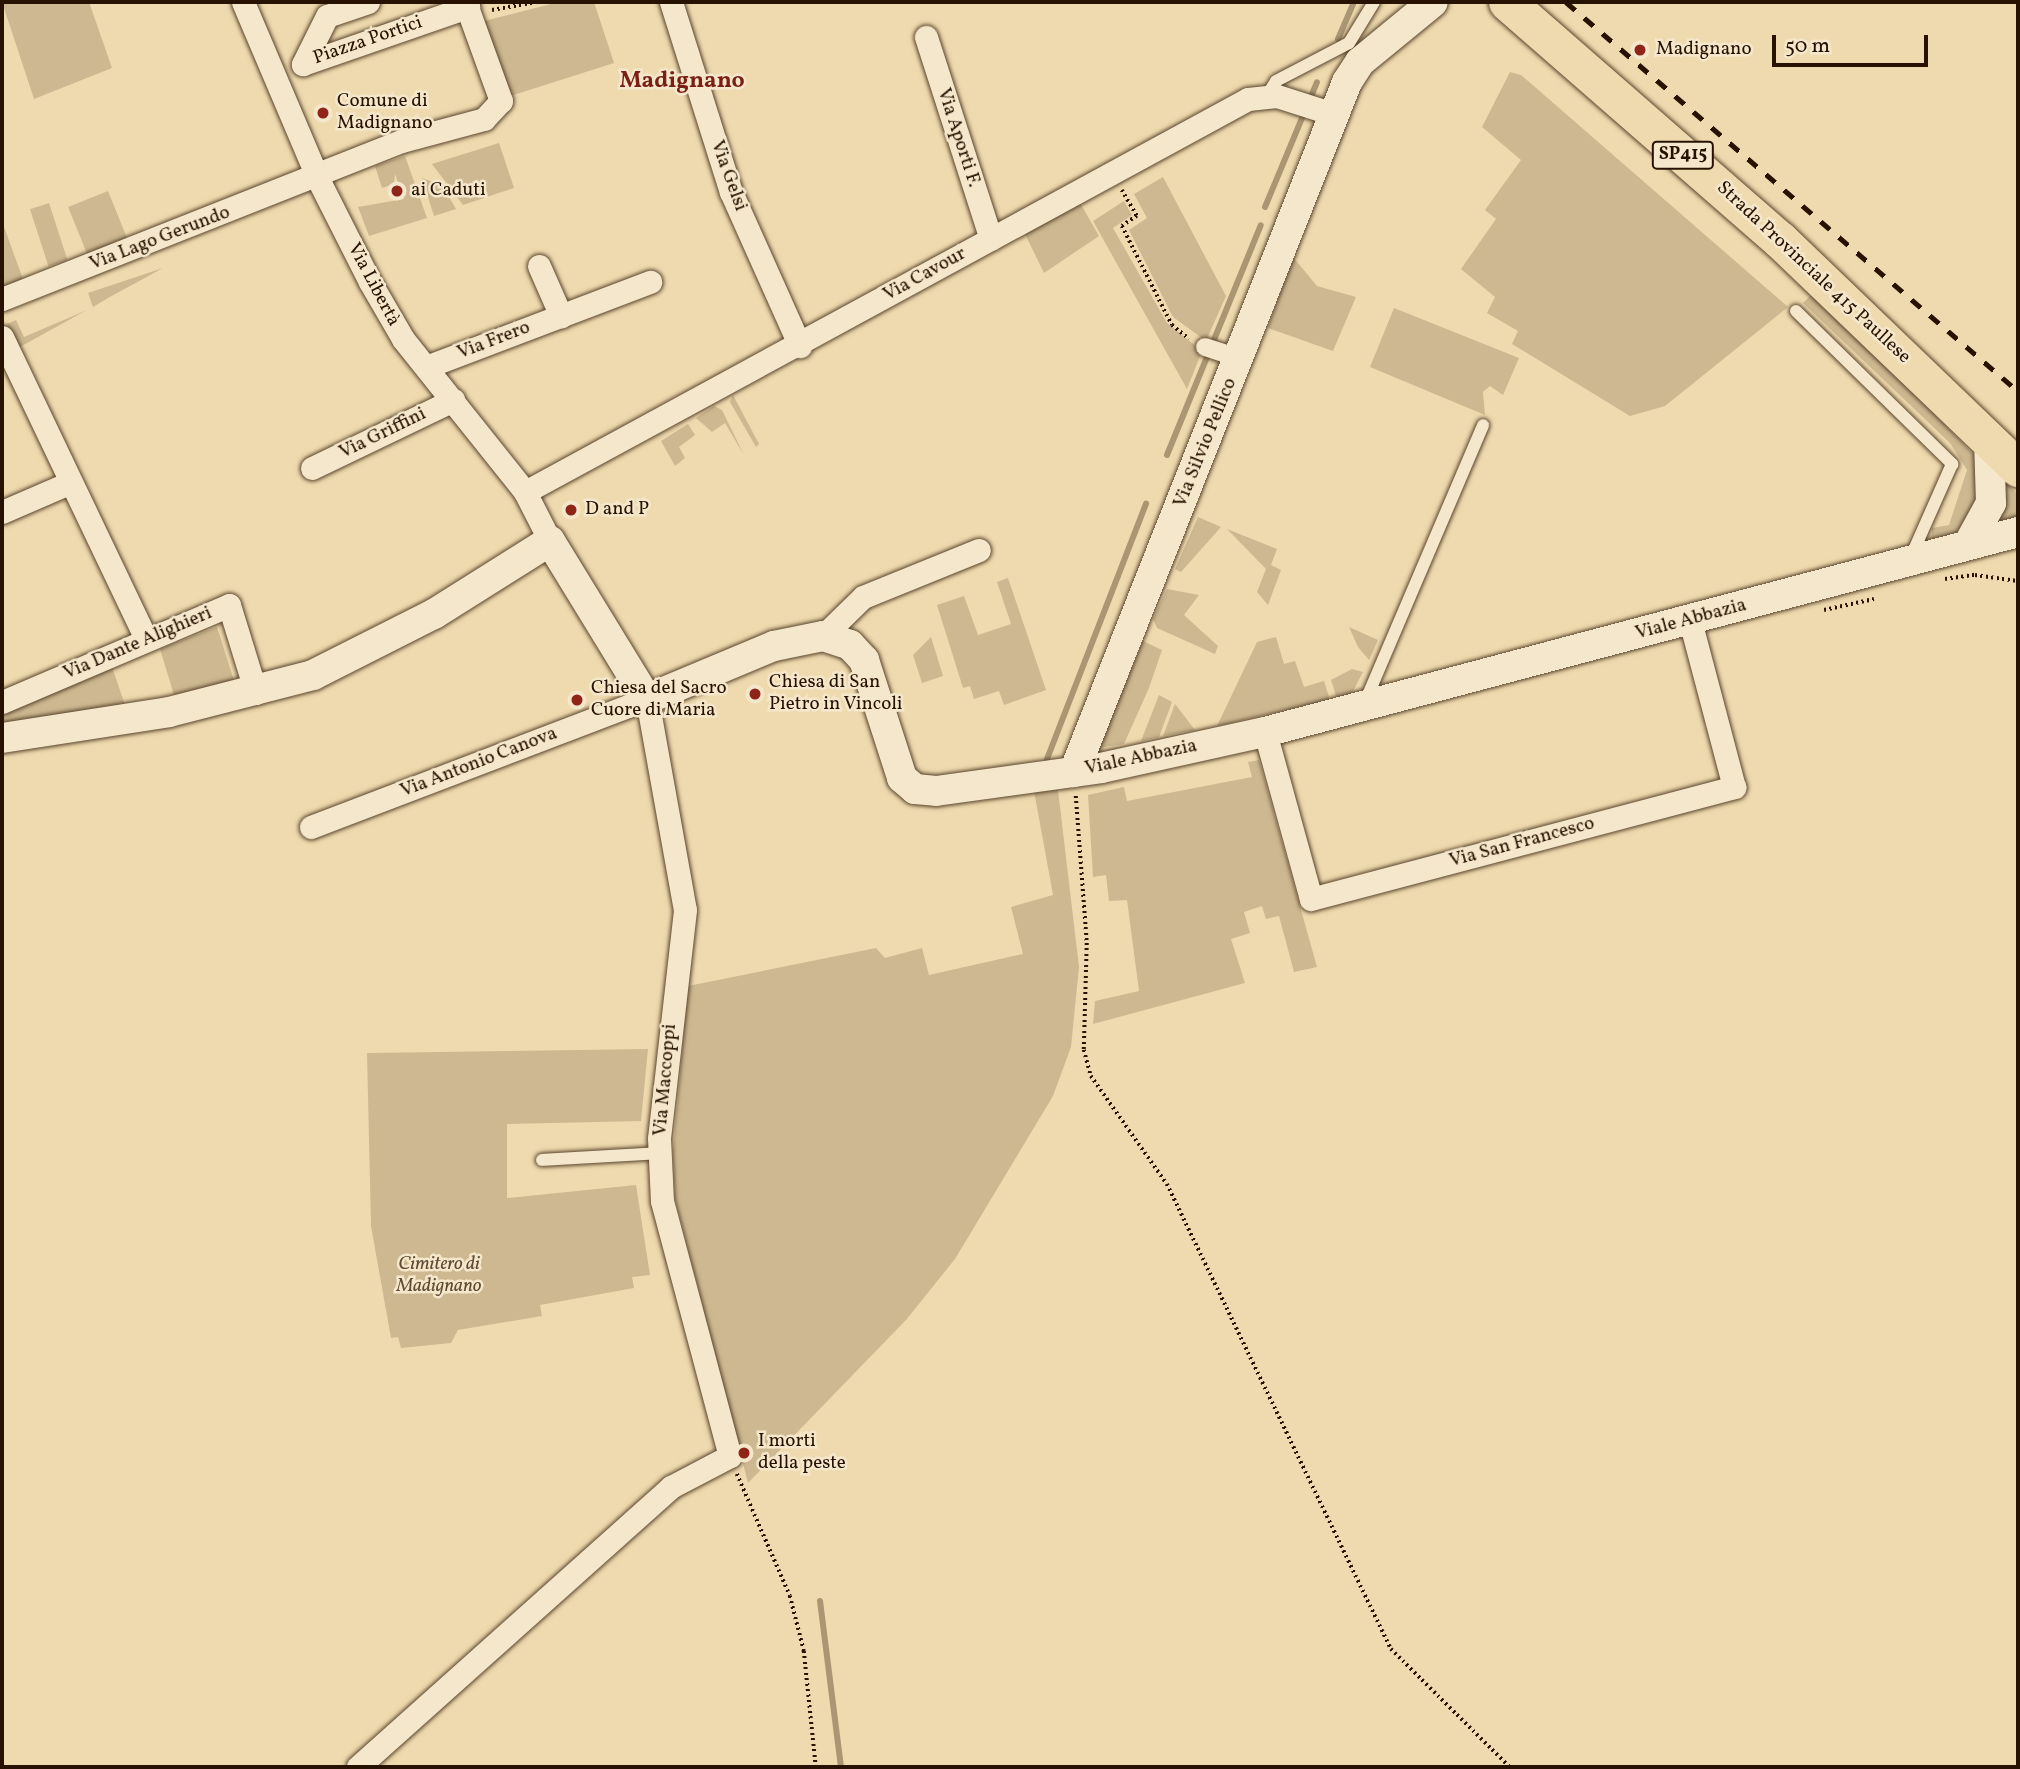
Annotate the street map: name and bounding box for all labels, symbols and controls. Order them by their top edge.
street label: Piazza Portici [310,12,426,70]
scale bar [1775,21,1931,65]
text: 50 m [1785,32,1830,61]
place label: Madignano [1656,39,1752,61]
marker: Madignano [1630,40,1650,60]
district label: Madignano [619,67,745,95]
street label: Via Aporti F. [931,86,985,190]
place label: Comune di Madignano [337,91,433,135]
marker: Comune di Madignano [315,105,331,121]
street label: Via Gelsi [705,138,751,214]
road number: SP415 [1652,140,1714,170]
street label: Strada Provinciale 415 Paullese [1711,177,1915,369]
place label: ai Caduti [411,180,486,202]
marker: ai Caduti [389,183,405,199]
street label: Via Lago Gerundo [87,202,233,276]
street label: Via Libertà [342,240,404,330]
street label: Via Cavour [880,243,970,307]
street label: Via Frero [454,317,534,365]
street label: Via Silvio Pellico [1170,375,1242,511]
street label: Via Griffini [336,403,430,465]
place label: D and P [585,499,649,521]
marker: D and P [563,502,579,518]
street label: Viale Abbazia [1633,594,1749,646]
street label: Via Dante Alighieri [60,602,216,686]
place label: Chiesa di San Pietro in Vincoli [769,672,903,716]
place label: Chiesa del Sacro Cuore di Maria [591,678,727,722]
marker: Chiesa di San Pietro in Vincoli [747,686,763,702]
marker: Chiesa del Sacro Cuore di Maria [569,692,585,708]
street label: Via Antonio Canova [397,723,561,803]
street label: Viale Abbazia [1083,735,1199,781]
street label: Via San Francesco [1447,813,1597,873]
street label: Via Maccoppi [650,1023,682,1137]
park label: Cimitero di Madignano [397,1254,481,1298]
place label: I morti della peste [758,1431,846,1475]
marker: I morti della peste [736,1445,752,1461]

